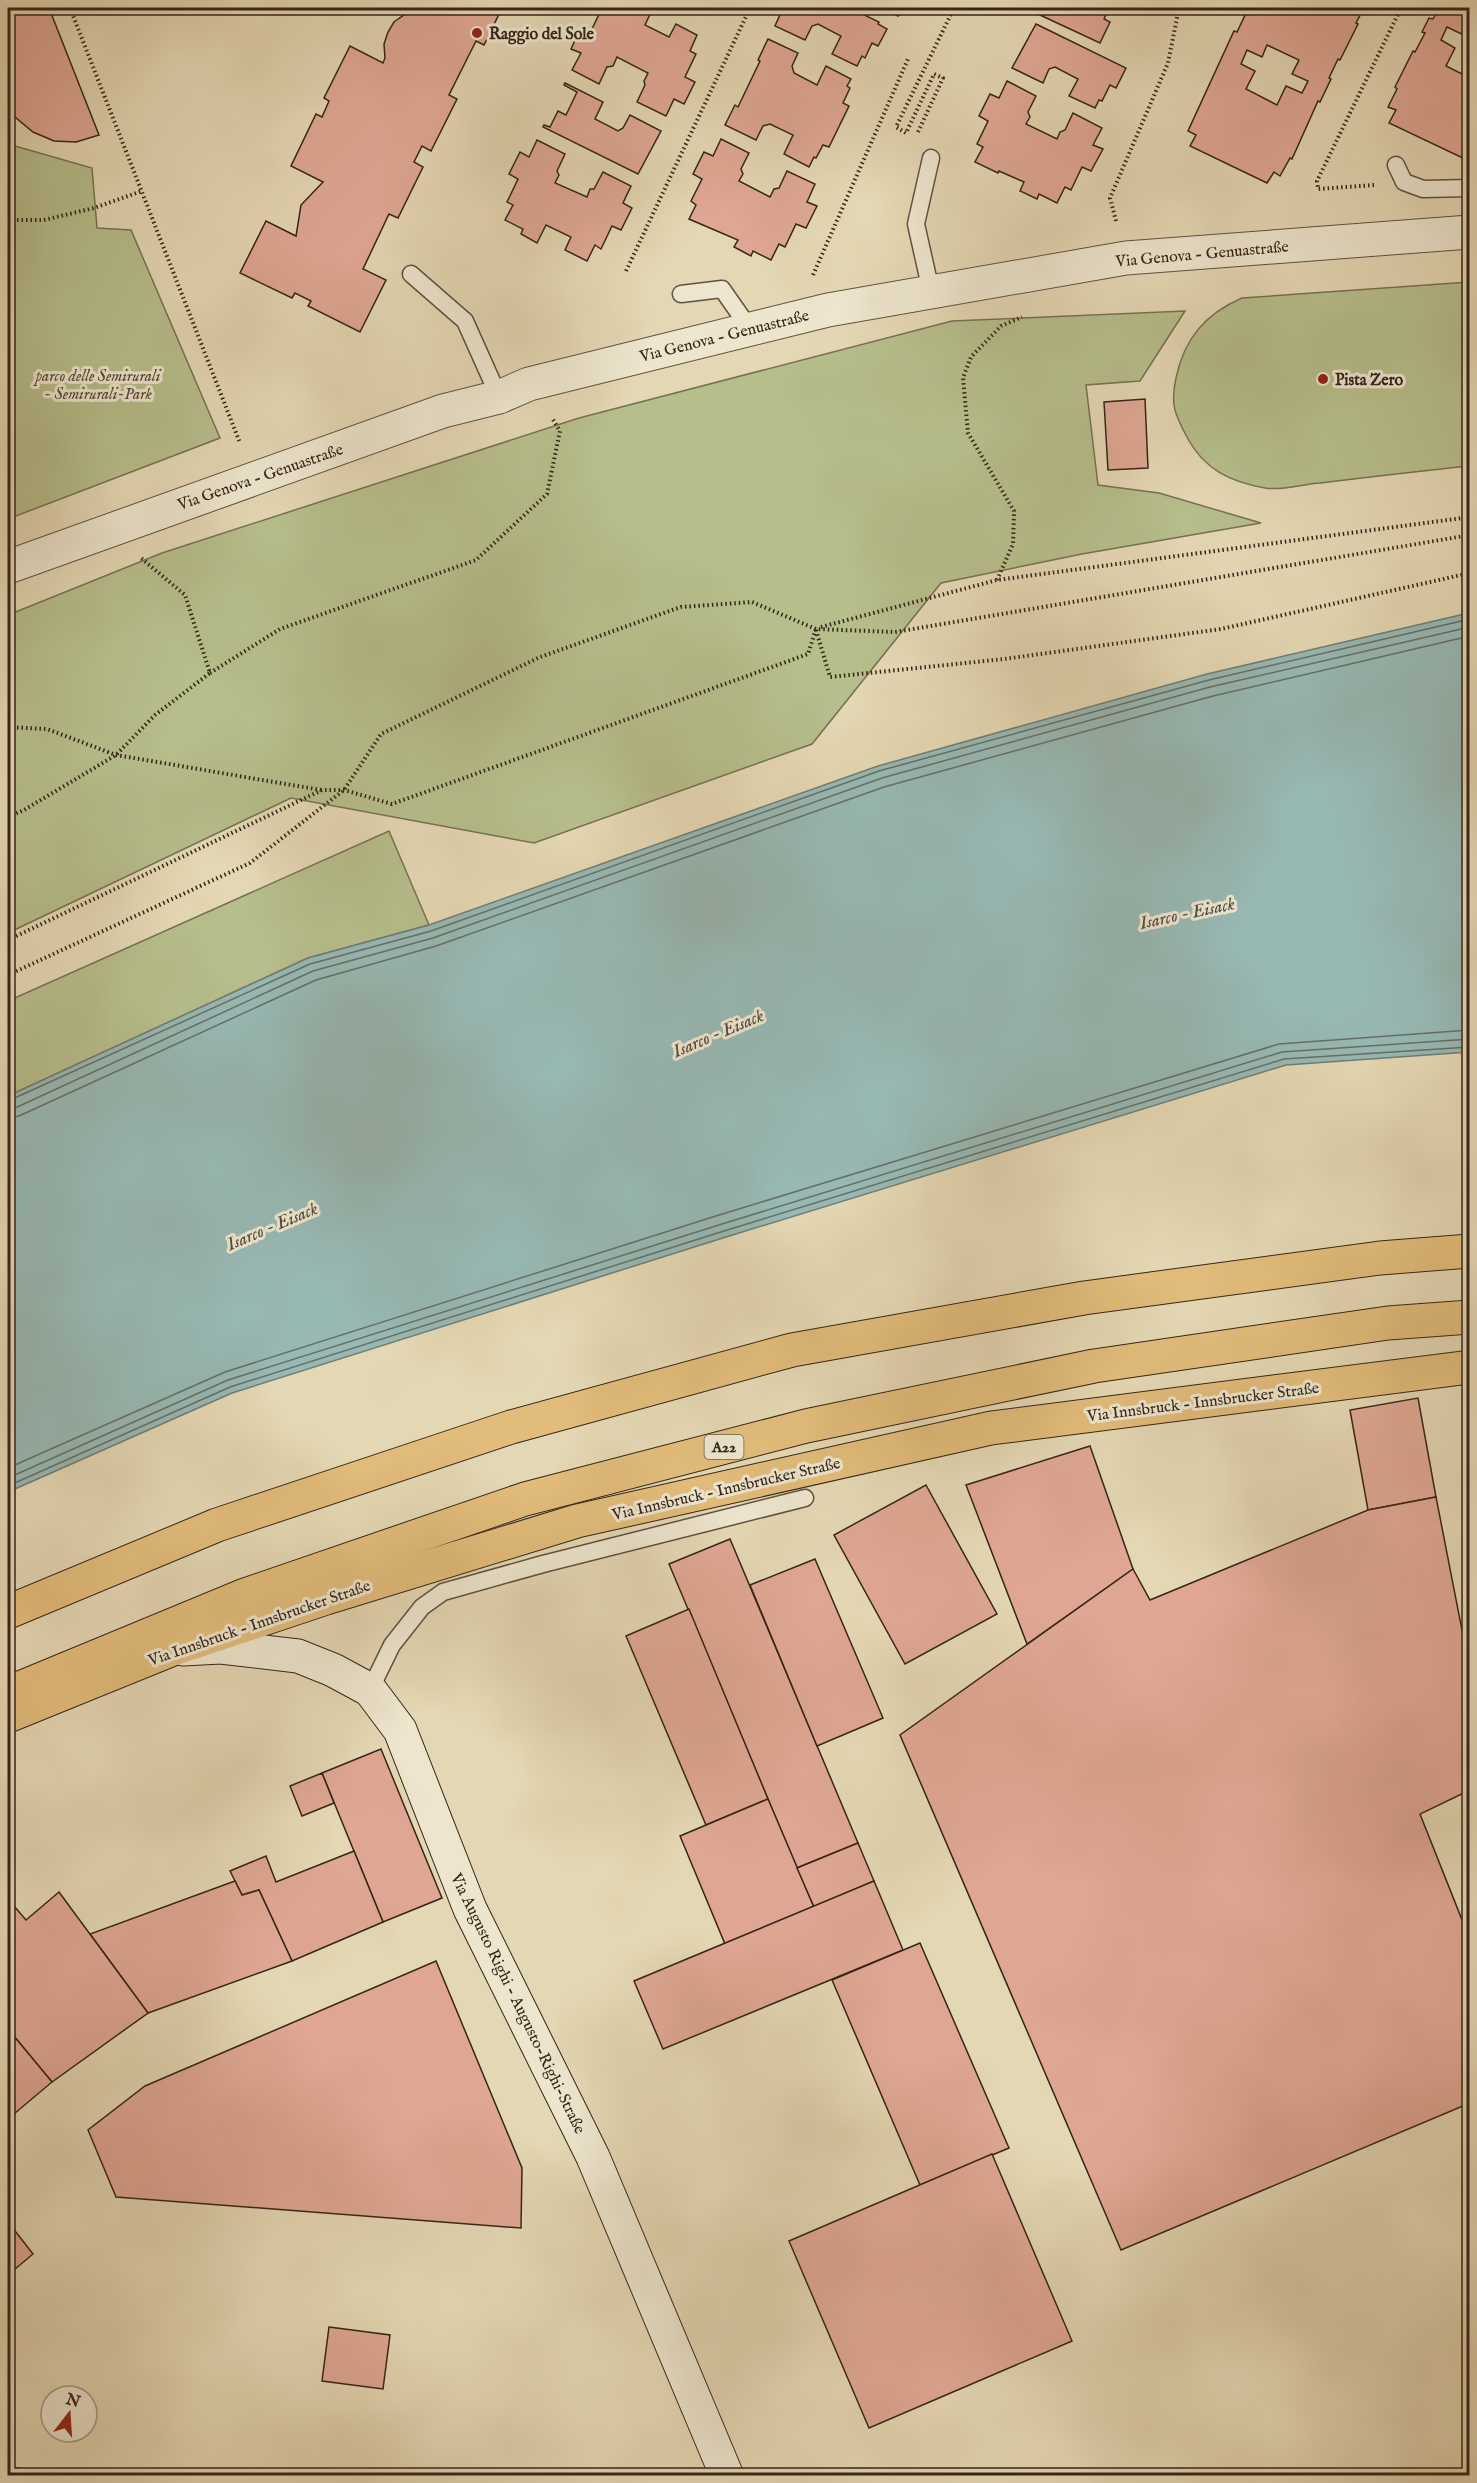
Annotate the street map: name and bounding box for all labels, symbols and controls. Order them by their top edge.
place label: Raggio del Sole [489,25,595,45]
marker: Raggio del Sole [470,26,484,40]
street label: Via Genova - Genuastraße [1114,237,1290,273]
street label: Via Genova - Genuastraße [637,306,811,368]
park label: parco delle Semirurali - Semirurali-Park [33,367,162,405]
place label: Pista Zero [1335,371,1404,391]
marker: Pista Zero [1316,372,1330,386]
street label: Via Genova - Genuastraße [174,440,346,516]
water label: Isarco - Eisack [1137,893,1237,936]
water label: Isarco - Eisack [669,1005,768,1064]
water label: Isarco - Eisack [223,1198,322,1257]
street label: Via Innsbruck - Innsbrucker Straße [1085,1379,1320,1427]
road number: A22 [704,1435,744,1459]
street label: Via Innsbruck - Innsbrucker Straße [609,1454,842,1526]
street label: Via Innsbruck - Innsbrucker Straße [145,1576,373,1672]
street label: Via Augusto Righi - Augusto-Righi-Straße [445,1869,589,2137]
north arrow [39,2384,99,2444]
text: N [62,2390,82,2413]

